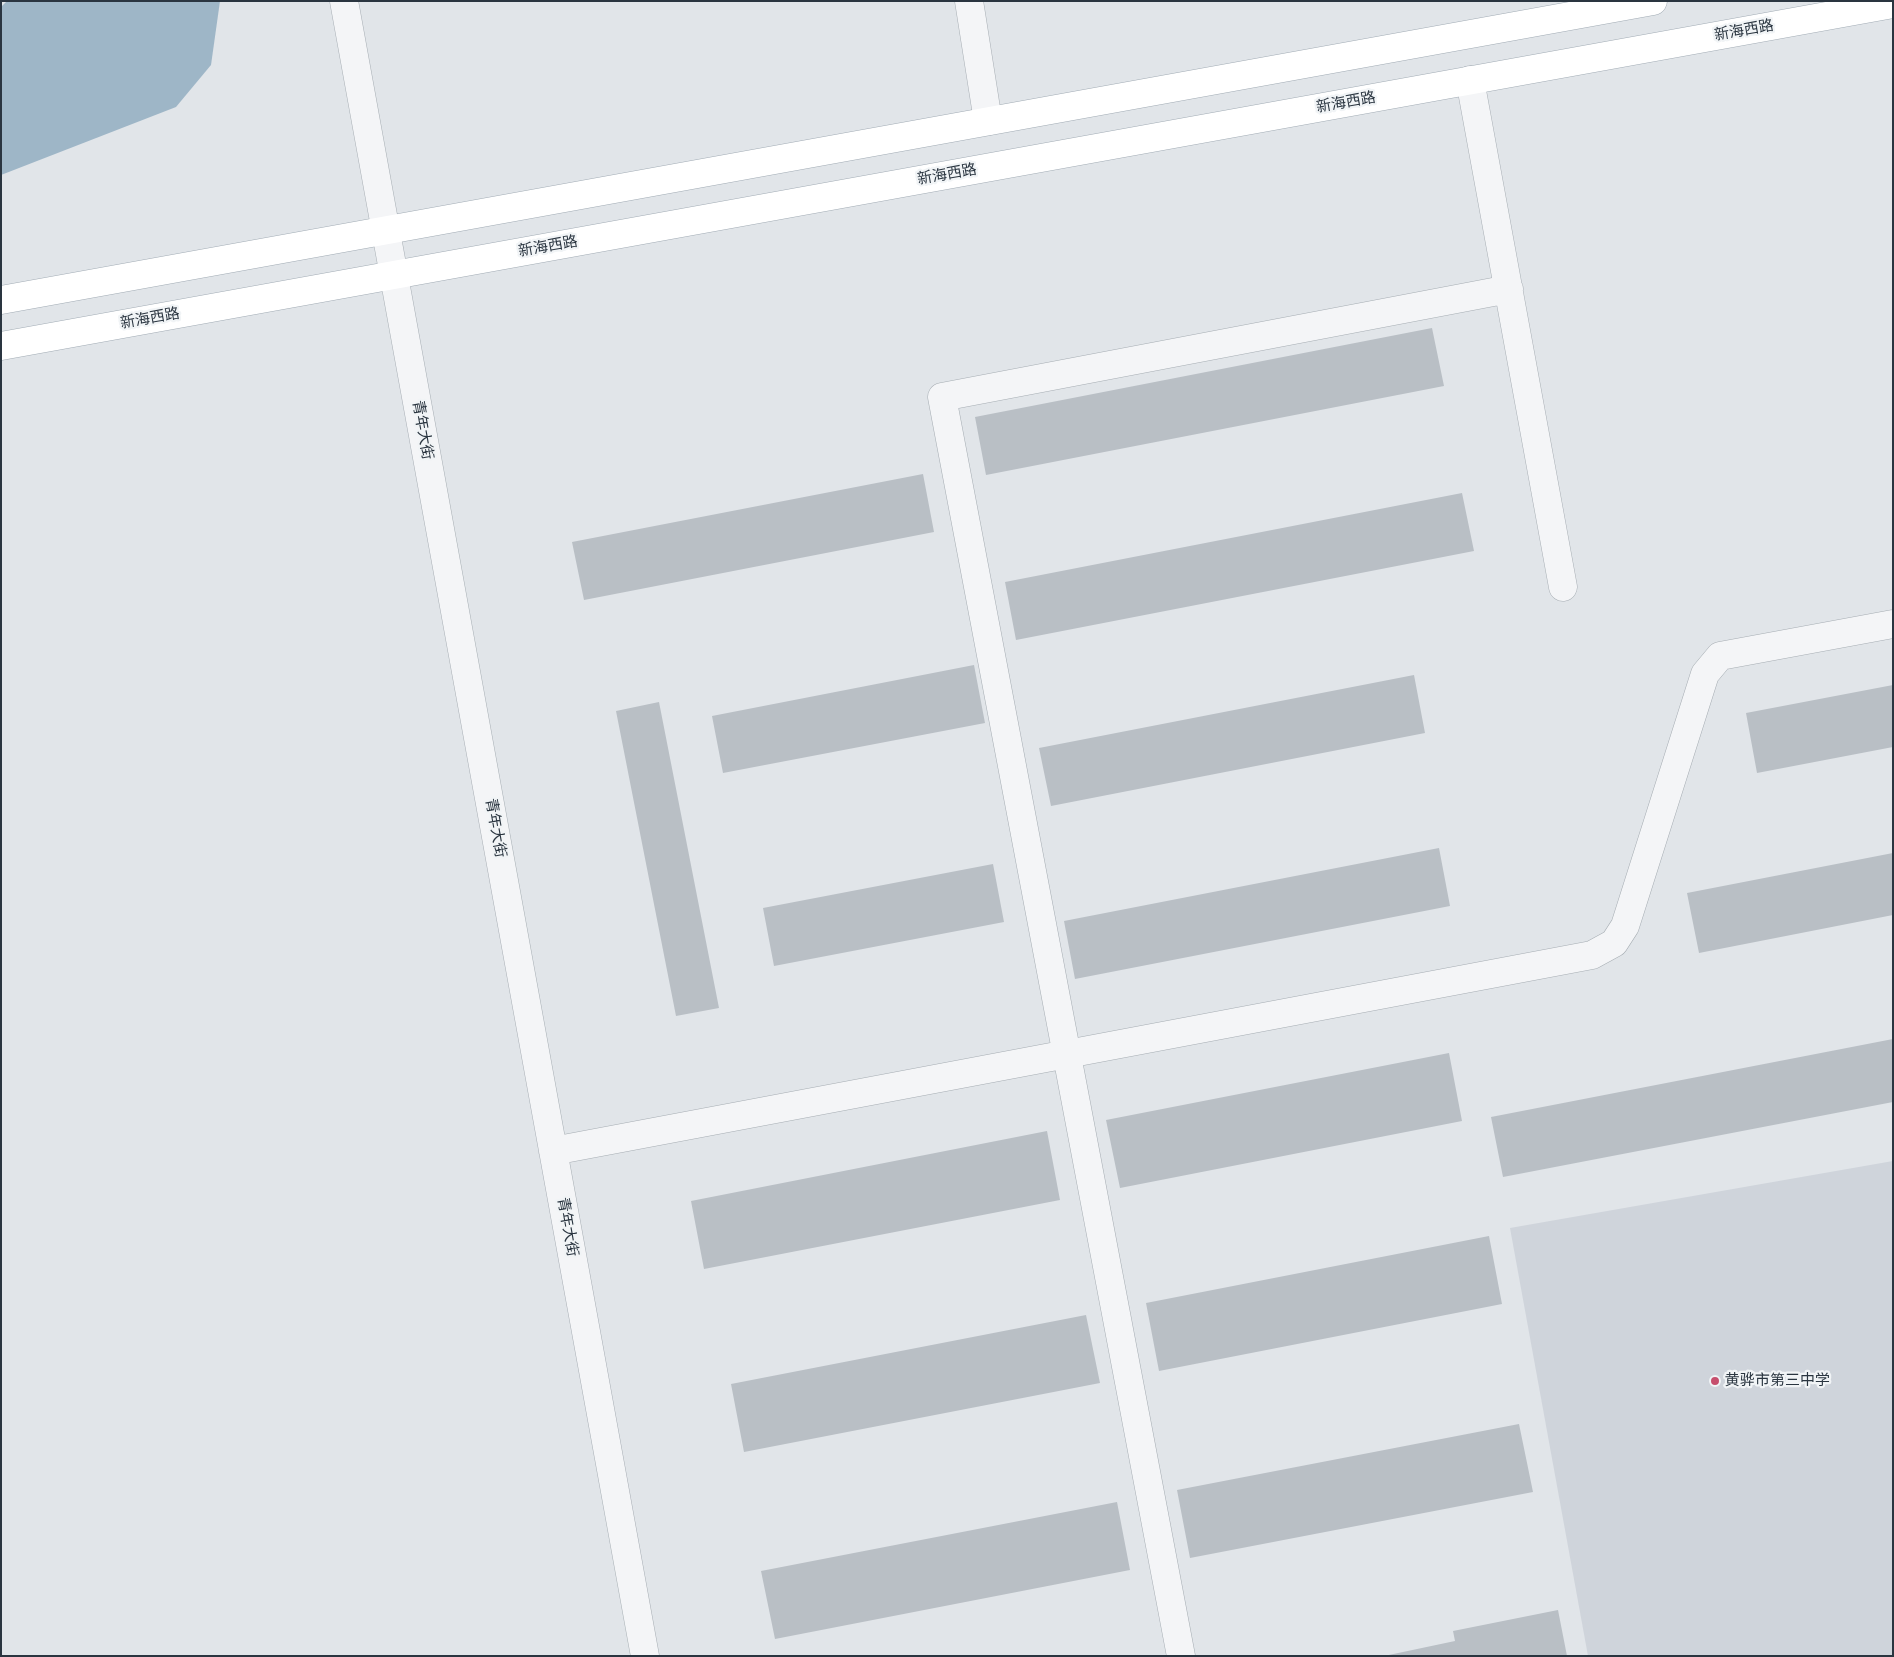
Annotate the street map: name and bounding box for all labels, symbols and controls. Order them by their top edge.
street label: 新海西路 [1713,17,1775,45]
street label: 新海西路 [1315,89,1377,117]
street label: 新海西路 [916,161,978,189]
street label: 新海西路 [517,233,579,261]
street label: 新海西路 [119,305,181,333]
street label: 青年大街 [408,399,436,461]
street label: 青年大街 [481,797,509,859]
street label: 青年大街 [553,1196,581,1258]
place label: 黄骅市第三中学 [1725,1372,1830,1390]
marker: 黄骅市第三中学 [1709,1375,1721,1387]

